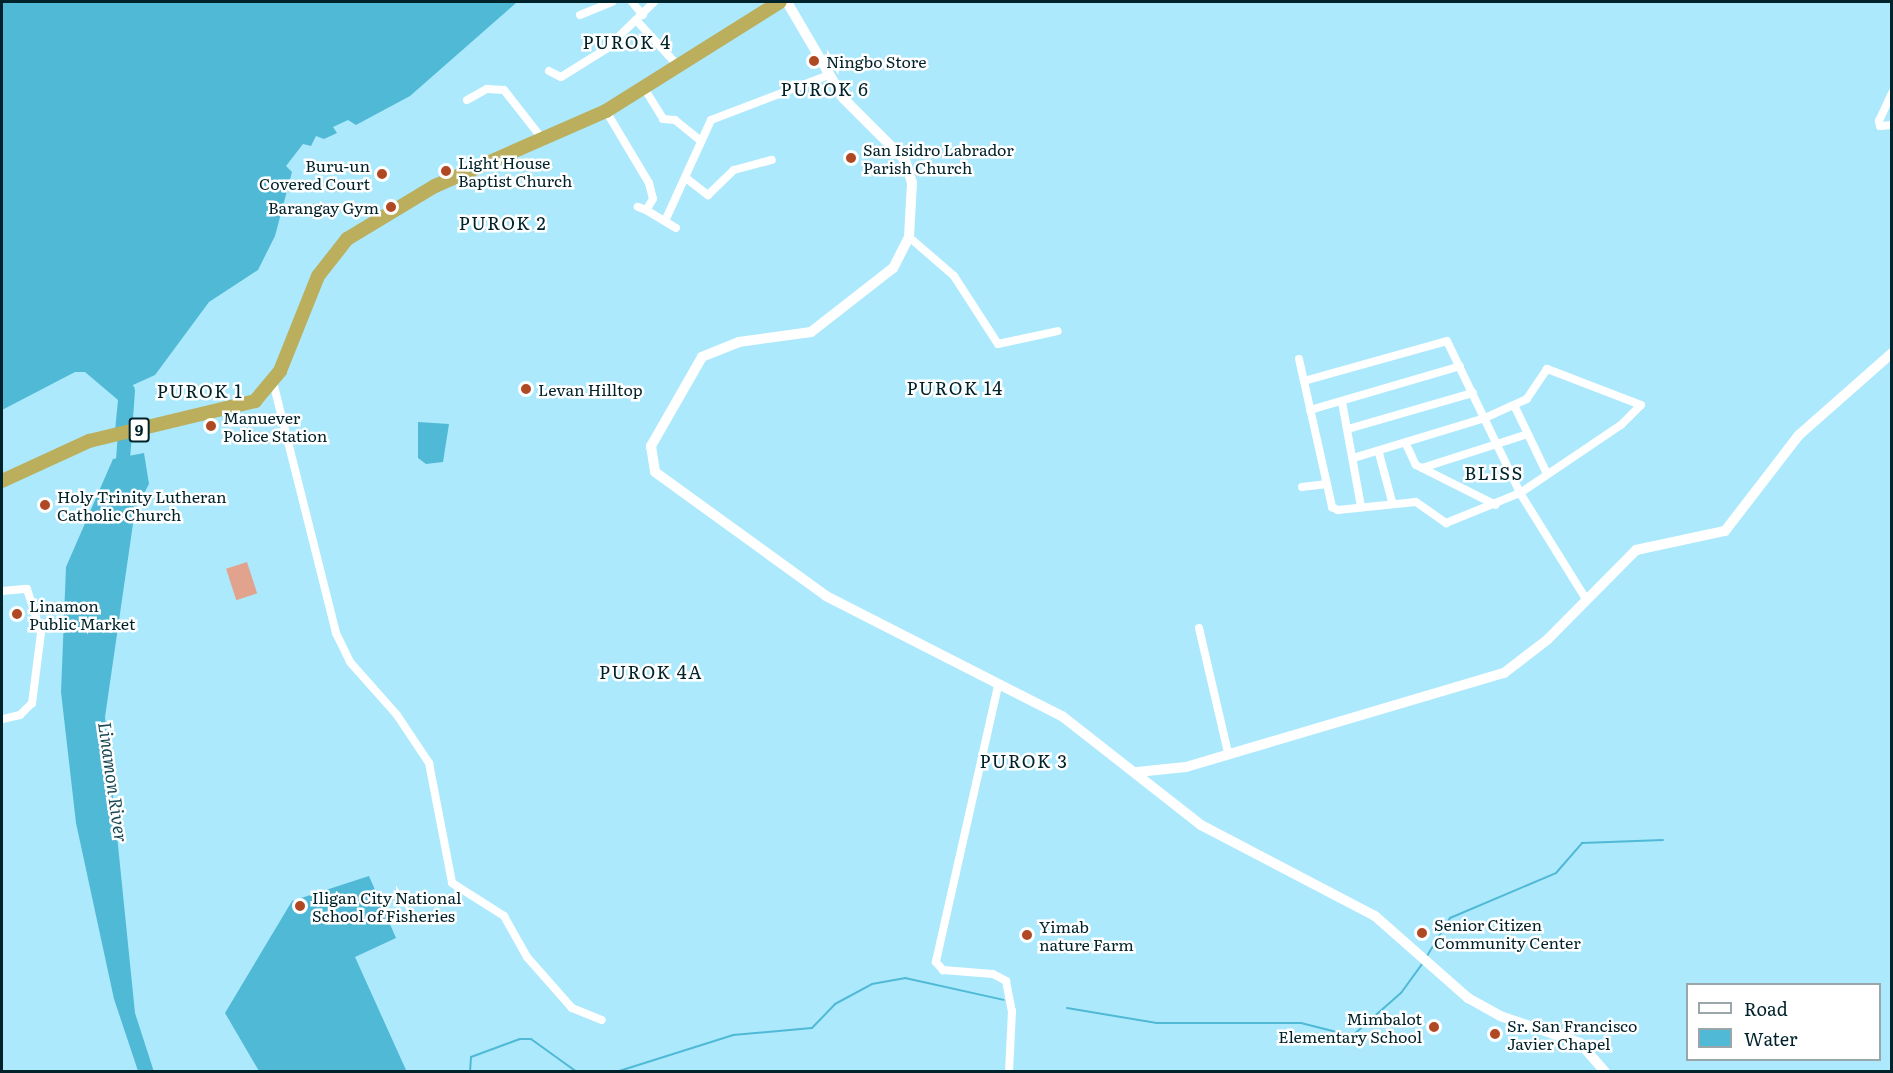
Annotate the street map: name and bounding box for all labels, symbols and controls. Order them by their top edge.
district label: PUROK 4 [582,31,672,53]
place label: Ningbo Store [826,51,926,71]
marker: Ningbo Store [807,54,821,68]
district label: PUROK 6 [781,78,869,100]
place label: San Isidro Labrador Parish Church [863,139,1014,177]
marker: San Isidro Labrador Parish Church [844,151,858,165]
place label: Light House Baptist Church [458,152,572,190]
place label: Buru-un Covered Court [259,155,370,193]
marker: Light House Baptist Church [439,164,453,178]
marker: Buru-un Covered Court [375,167,389,181]
place label: Barangay Gym [268,197,379,217]
marker: Barangay Gym [384,200,398,214]
district label: PUROK 2 [459,212,547,234]
district label: PUROK 14 [906,377,1004,399]
place label: Levan Hilltop [538,379,643,399]
district label: PUROK 1 [157,380,243,402]
marker: Levan Hilltop [519,382,533,396]
place label: Manuever Police Station [223,407,327,445]
road number: 9 [128,418,150,442]
marker: Manuever Police Station [204,419,218,433]
district label: BLISS [1464,462,1524,484]
place label: Holy Trinity Lutheran Catholic Church [57,486,226,524]
marker: Holy Trinity Lutheran Catholic Church [38,498,52,512]
place label: Linamon Public Market [29,595,135,633]
marker: Linamon Public Market [10,607,24,621]
district label: PUROK 4A [599,661,703,683]
water label: Linamon River [94,720,132,844]
district label: PUROK 3 [980,750,1068,772]
place label: Iligan City National School of Fisheries [312,887,461,925]
marker: Iligan City National School of Fisheries [293,899,307,913]
place label: Senior Citizen Community Center [1434,914,1581,952]
place label: Yimab nature Farm [1039,916,1134,954]
marker: Senior Citizen Community Center [1415,926,1429,940]
marker: Yimab nature Farm [1020,928,1034,942]
legend [1686,983,1881,1061]
text: Road [1744,995,1788,1022]
place label: Mimbalot Elementary School [1278,1008,1422,1046]
place label: Sr. San Francisco Javier Chapel [1507,1015,1637,1053]
marker: Mimbalot Elementary School [1427,1020,1441,1034]
text: Water [1744,1025,1797,1052]
marker: Sr. San Francisco Javier Chapel [1488,1027,1502,1041]

